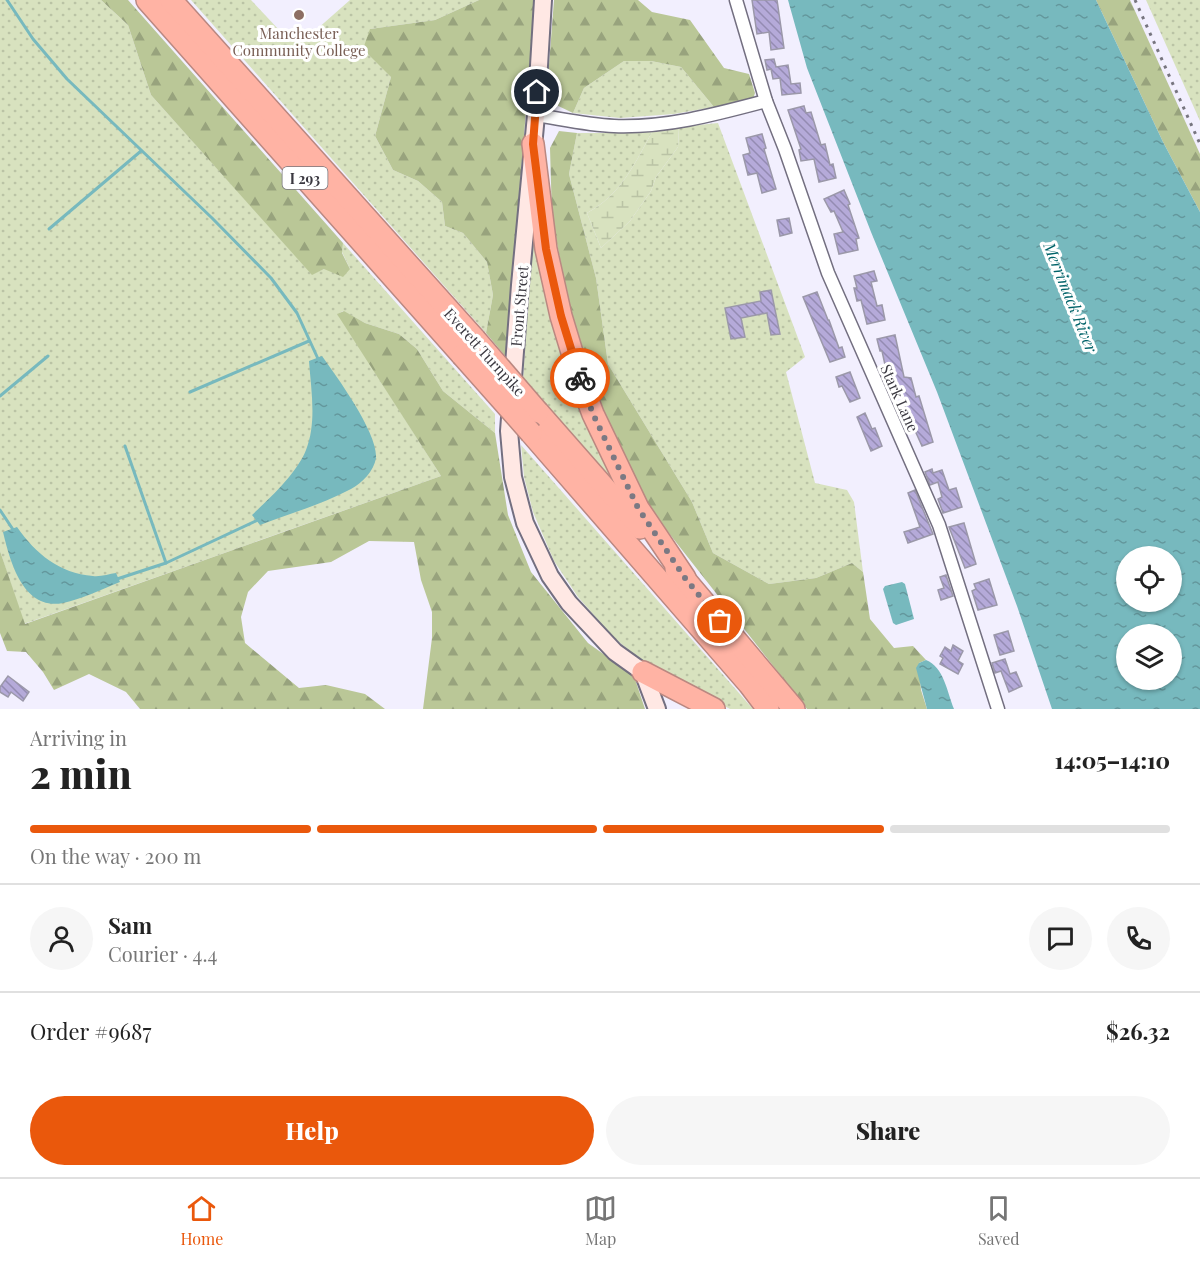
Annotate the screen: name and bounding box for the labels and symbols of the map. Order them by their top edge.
marker: Manchester Community College [292,8,306,22]
place label: Manchester Community College [232,23,366,60]
pin [511,66,562,117]
road number: I 293 [282,167,328,189]
water label: Merrimack River [1039,238,1103,356]
street label: Front Street [506,264,533,347]
street label: Everett Turnpike [440,304,530,400]
courier [550,348,610,408]
street label: Stark Lane [876,361,924,435]
pin [694,595,745,646]

